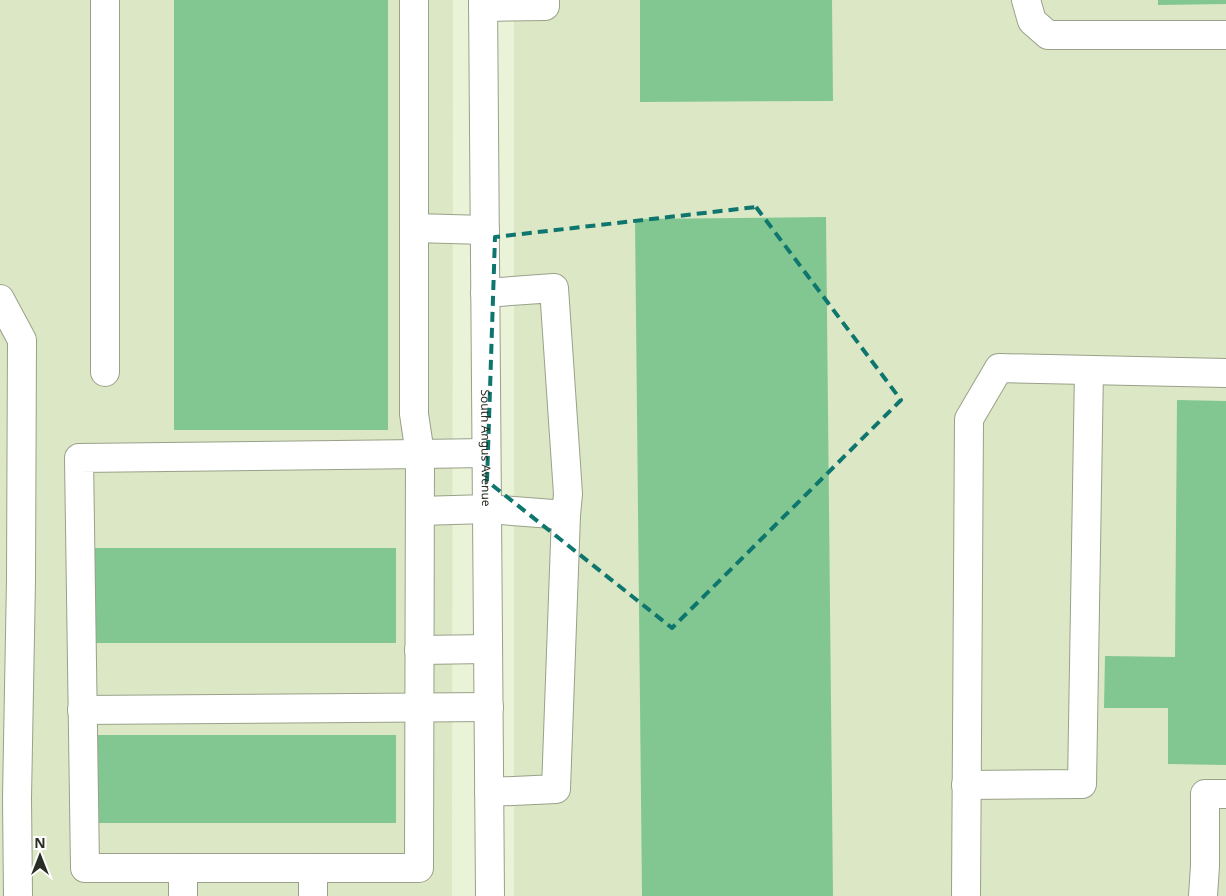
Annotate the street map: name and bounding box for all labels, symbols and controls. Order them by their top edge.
street label: South Angus Avenue [478,389,495,507]
north arrow [15,831,65,881]
text: N [34,833,46,852]

